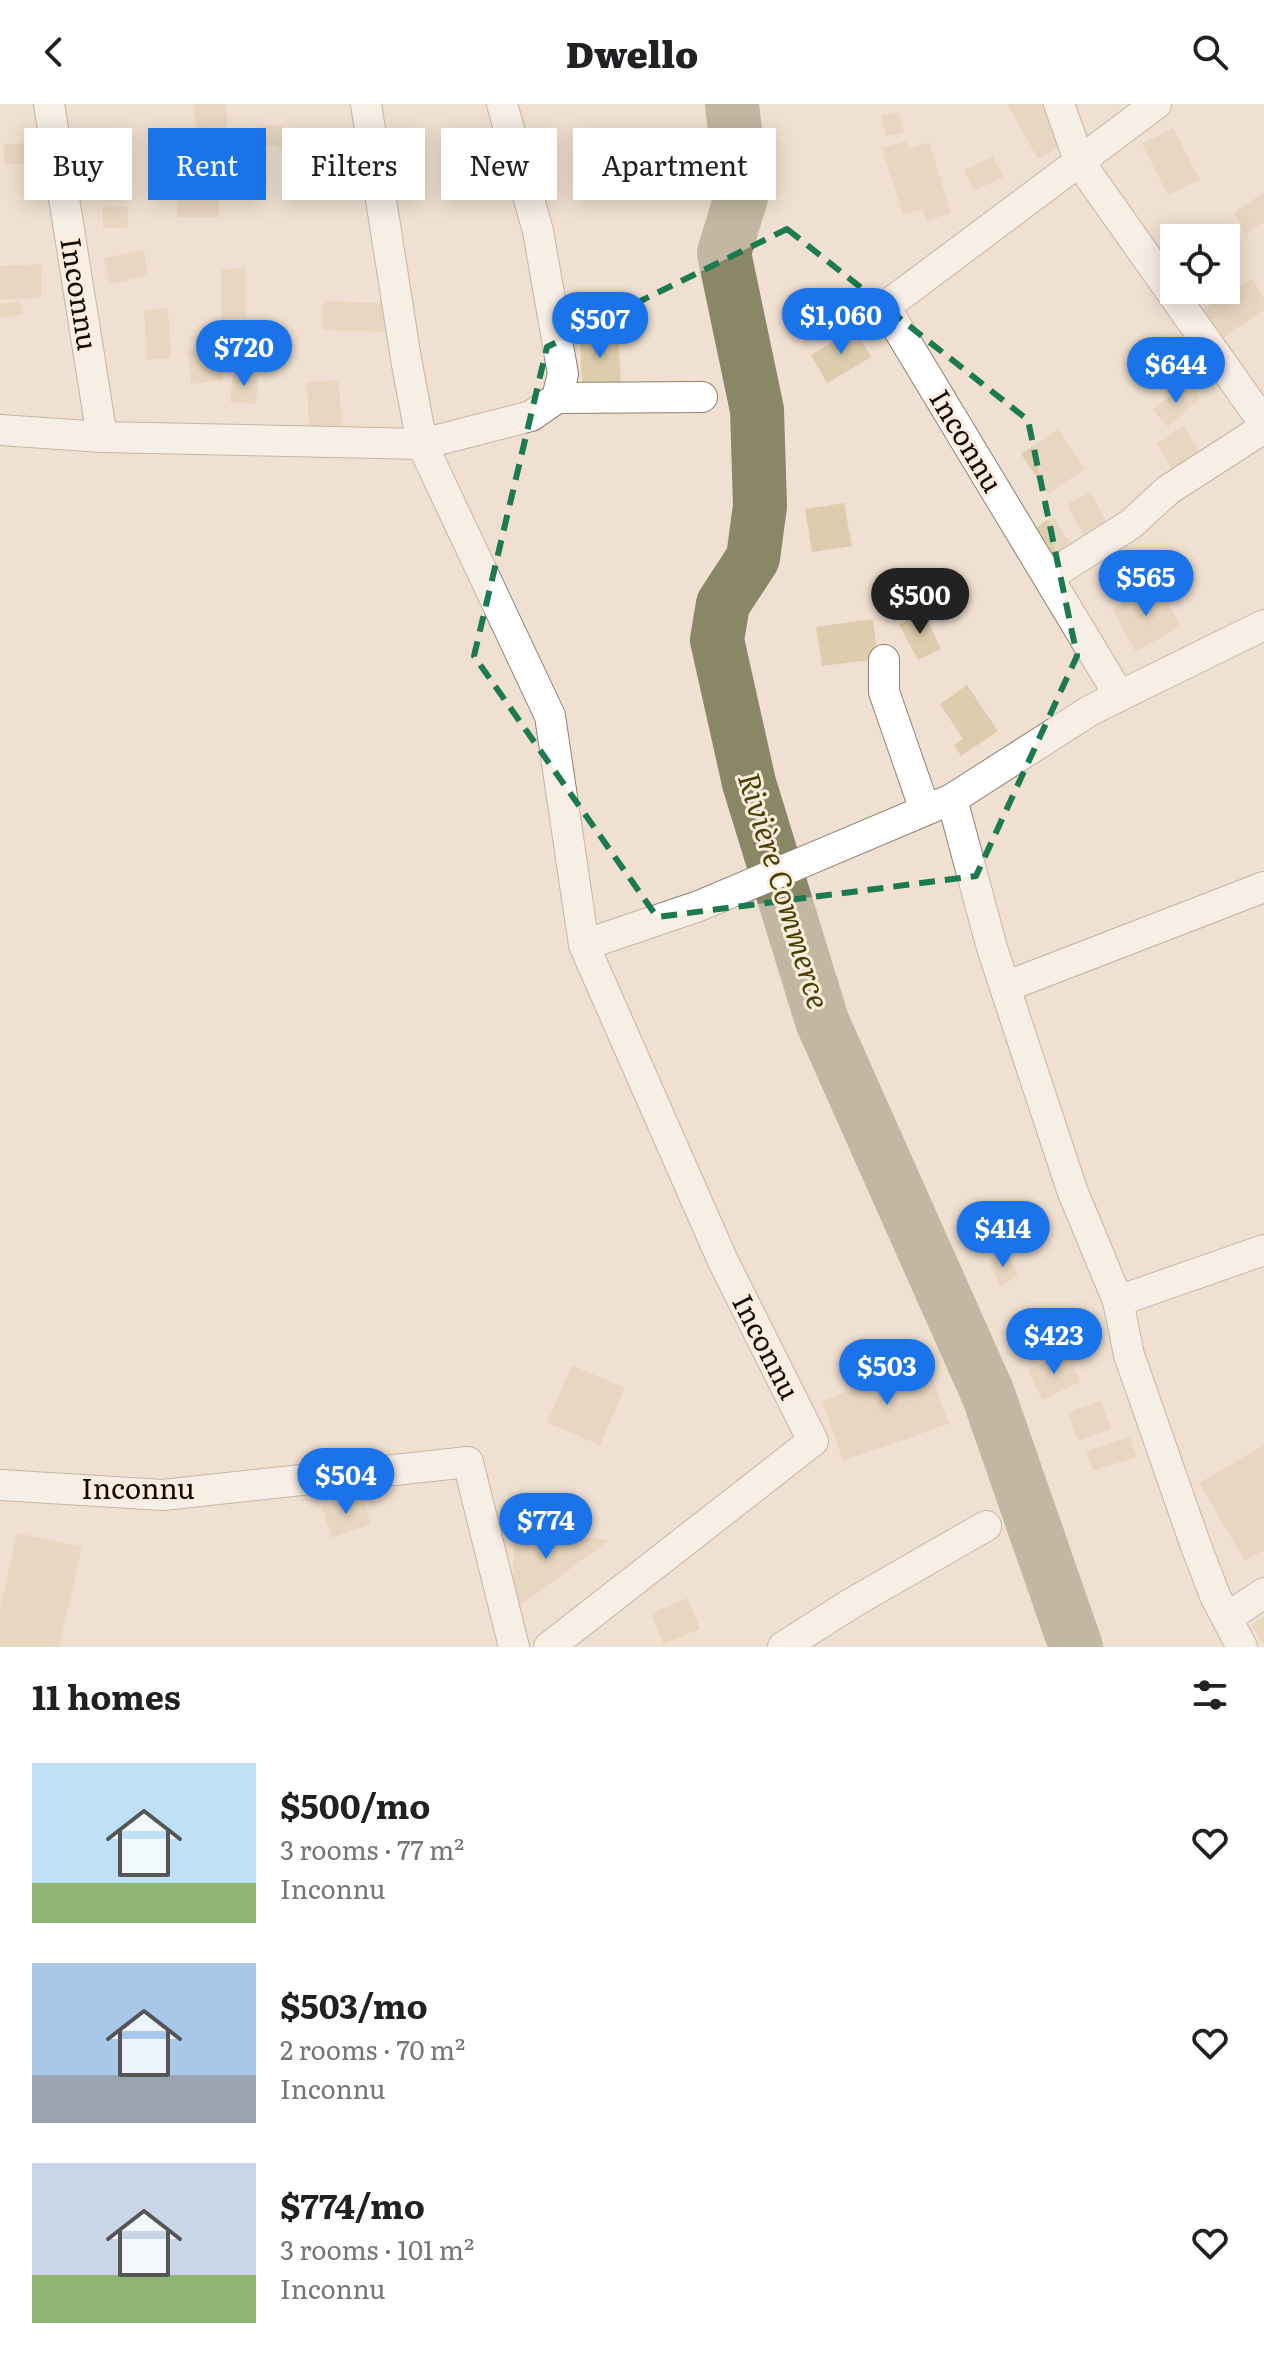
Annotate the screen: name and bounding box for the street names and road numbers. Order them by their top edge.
street label: Inconnu [51,234,111,353]
street label: Inconnu [920,380,1015,499]
street label: Inconnu [723,1286,812,1406]
street label: Inconnu [81,1466,195,1508]

